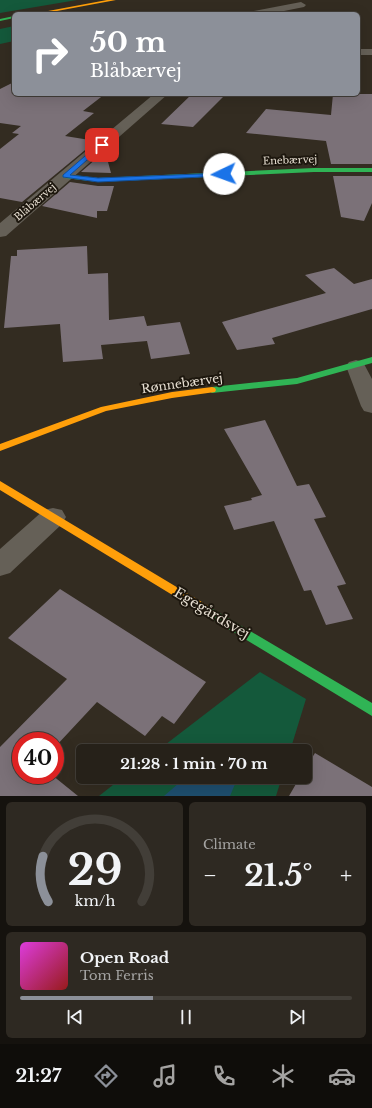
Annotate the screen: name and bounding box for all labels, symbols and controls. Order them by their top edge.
text: 50 m [90,25,166,60]
icon: right [24,28,76,80]
text: Blåbærvej [90,60,182,82]
pin [85,128,119,162]
icon: arrive [91,134,113,156]
position arrow [203,153,245,195]
street label: Enebærvej [263,153,317,167]
street label: Blåbærvej [12,180,58,224]
street label: Rønnebærvej [140,370,224,396]
street label: Egegårdsvej [171,583,253,643]
speed limit sign: 40 [12,732,64,784]
text: 21:28 · 1 min · 70 m [120,754,268,773]
text: Climate [203,836,256,853]
text: 29 [67,845,122,896]
text: 21.5° [244,857,313,894]
text: − [203,862,217,889]
text: + [340,862,352,889]
text: km/h [74,892,115,910]
text: Open Road [80,948,169,967]
text: Tom Ferris [80,967,154,984]
icon: previous [64,1006,86,1028]
icon: pause [175,1006,197,1028]
icon: next [286,1006,308,1028]
icon: directions [92,1062,120,1090]
icon: music [151,1062,179,1090]
icon: phone [210,1062,238,1090]
icon: climate [269,1062,297,1090]
icon: car [328,1062,356,1090]
text: 21:27 [16,1065,61,1087]

